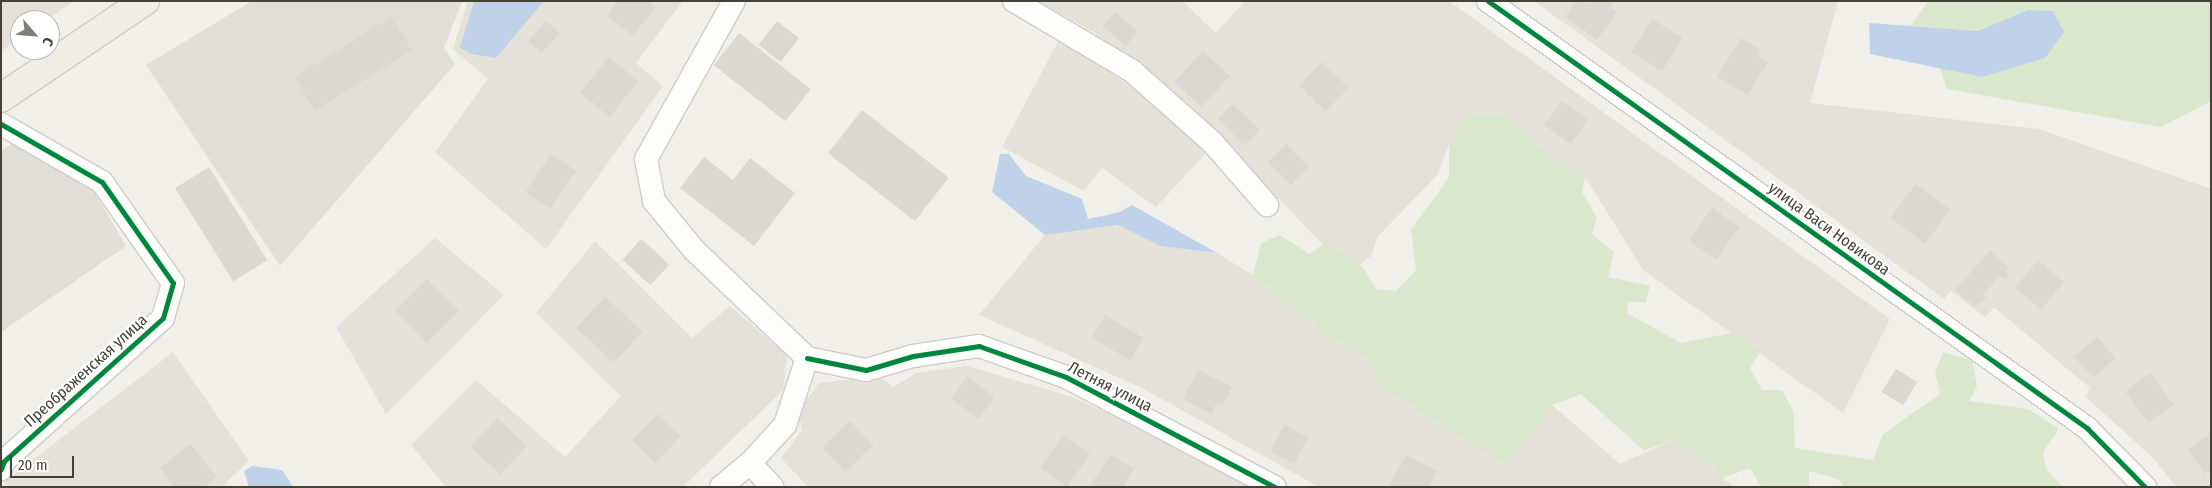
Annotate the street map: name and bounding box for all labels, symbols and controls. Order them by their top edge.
north arrow [10,10,60,60]
text: С [39,34,57,49]
street label: улица Васи Новикова [1764,178,1894,280]
street label: Преображенская улица [20,311,152,431]
street label: Летняя улица [1065,358,1155,416]
scale bar [12,446,76,478]
text: 20 m [18,456,48,474]

